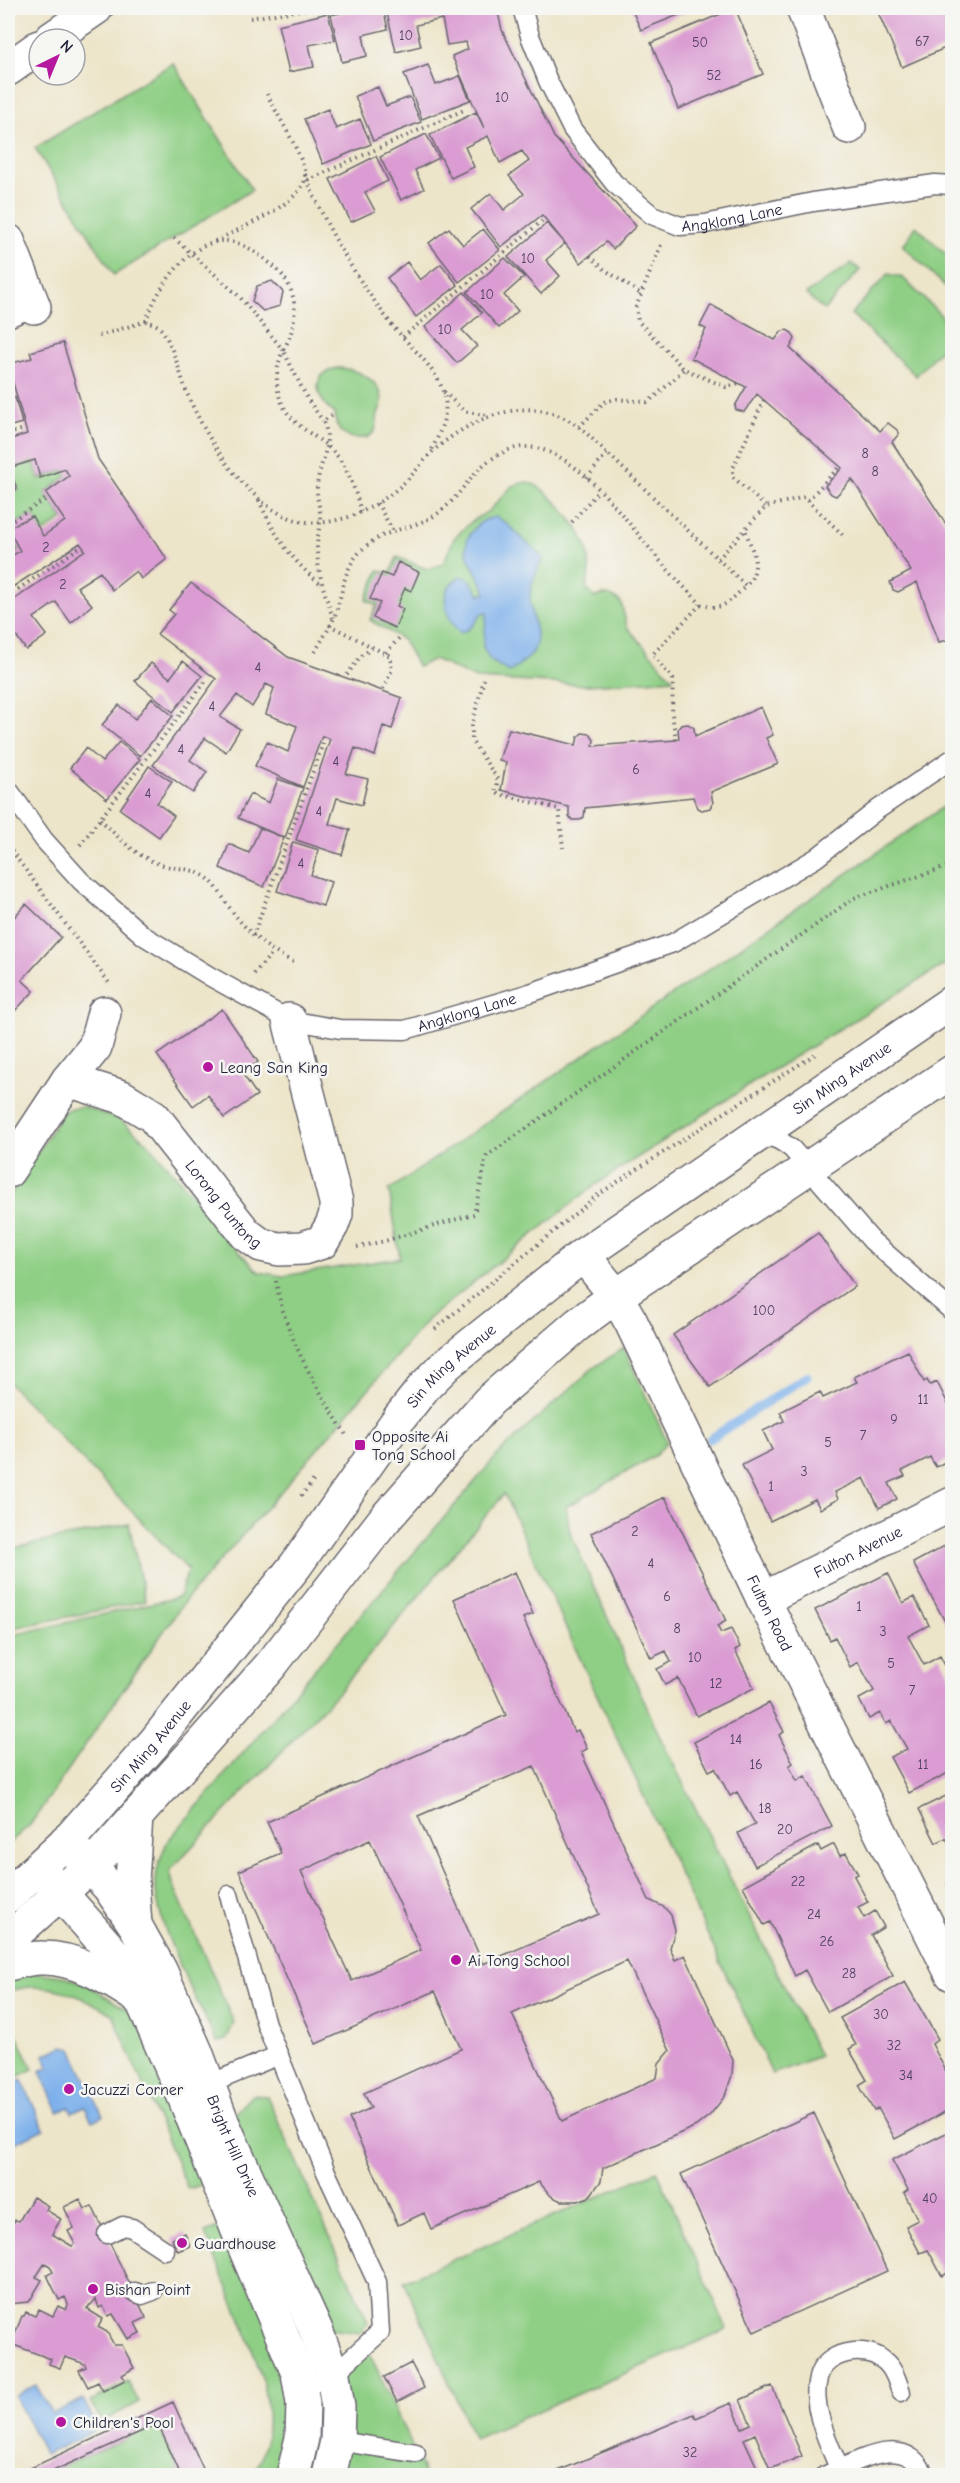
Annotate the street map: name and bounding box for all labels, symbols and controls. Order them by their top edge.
north arrow [27,27,87,87]
house number: 10 [399,27,413,44]
house number: 67 [915,33,929,50]
house number: 50 [692,34,708,51]
text: N [57,37,77,57]
house number: 52 [707,67,721,84]
house number: 10 [495,89,509,106]
street label: Angklong Lane [681,200,784,236]
house number: 10 [521,250,535,267]
house number: 10 [480,286,494,303]
house number: 10 [438,321,452,338]
house number: 8 [861,445,869,462]
house number: 8 [871,463,879,480]
house number: 2 [42,539,50,556]
house number: 2 [59,576,67,593]
house number: 4 [255,659,262,676]
house number: 4 [209,698,216,715]
house number: 4 [178,741,185,758]
house number: 4 [333,753,340,770]
house number: 6 [632,761,640,778]
house number: 4 [145,785,152,802]
house number: 4 [316,803,323,820]
house number: 4 [298,855,305,872]
street label: Angklong Lane [416,990,518,1036]
street label: Sin Ming Avenue [789,1039,895,1119]
place label: Leang San King [220,1059,328,1077]
marker: Leang San King [201,1060,215,1074]
street label: Lorong Puntong [181,1157,265,1252]
house number: 100 [753,1302,775,1319]
street label: Sin Ming Avenue [403,1321,500,1412]
house number: 11 [917,1391,929,1408]
house number: 9 [890,1411,898,1428]
house number: 7 [860,1427,867,1444]
place label: Opposite Ai Tong School [372,1428,456,1464]
house number: 5 [824,1434,832,1451]
marker: Opposite Ai Tong School [353,1438,367,1452]
house number: 3 [800,1463,808,1480]
house number: 1 [768,1478,774,1495]
house number: 2 [631,1523,639,1540]
street label: Fulton Avenue [811,1523,905,1582]
house number: 4 [648,1555,655,1572]
street label: Fulton Road [743,1572,796,1654]
house number: 6 [663,1588,671,1605]
house number: 1 [856,1598,862,1615]
house number: 8 [673,1620,681,1637]
house number: 3 [879,1623,887,1640]
house number: 10 [688,1649,702,1666]
house number: 5 [887,1655,895,1672]
house number: 12 [710,1675,722,1692]
house number: 7 [909,1682,916,1699]
street label: Sin Ming Avenue [107,1697,195,1796]
house number: 14 [730,1731,742,1748]
house number: 16 [749,1756,763,1773]
house number: 11 [917,1756,929,1773]
house number: 18 [759,1800,771,1817]
house number: 20 [777,1821,793,1838]
house number: 22 [791,1873,805,1890]
house number: 24 [807,1906,821,1923]
house number: 26 [820,1933,834,1950]
place label: Ai Tong School [468,1952,570,1970]
marker: Ai Tong School [449,1953,463,1967]
house number: 28 [842,1965,856,1982]
house number: 30 [873,2006,889,2023]
house number: 32 [887,2037,901,2054]
house number: 34 [899,2067,913,2084]
place label: Jacuzzi Corner [81,2081,184,2099]
marker: Jacuzzi Corner [62,2082,76,2096]
street label: Bright Hill Drive [203,2093,263,2200]
house number: 40 [922,2190,938,2207]
place label: Guardhouse [194,2235,276,2253]
marker: Guardhouse [175,2236,189,2250]
place label: Bishan Point [105,2281,190,2299]
marker: Bishan Point [86,2282,100,2296]
place label: Children's Pool [73,2414,174,2432]
marker: Children's Pool [54,2415,68,2429]
house number: 32 [683,2444,697,2461]

